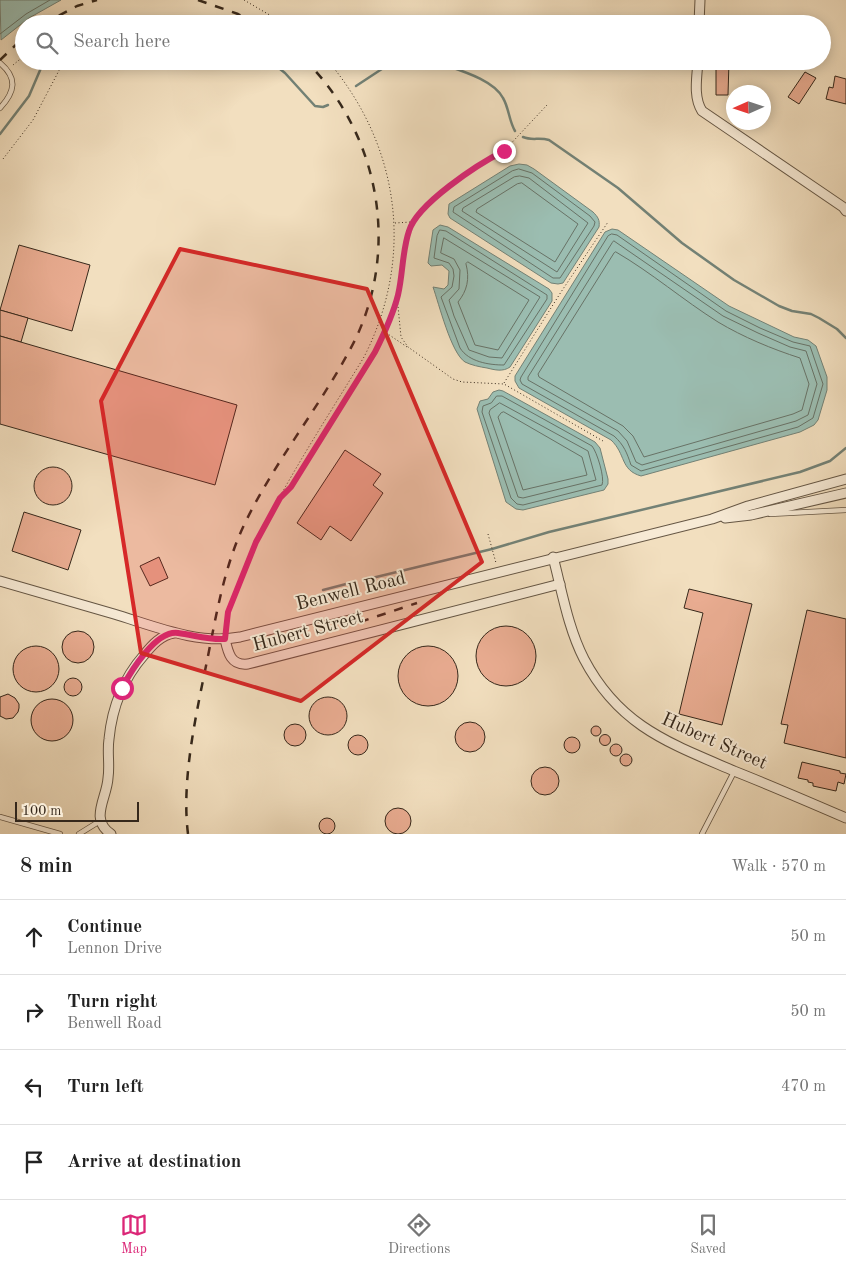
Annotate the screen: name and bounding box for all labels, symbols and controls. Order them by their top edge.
search box [15,15,831,70]
icon: search [33,29,61,57]
text: Search here [73,33,170,52]
north arrow [726,85,771,130]
route end [493,140,516,163]
street label: Benwell Road [294,569,408,615]
street label: Hubert Street [251,608,365,656]
route start [111,677,134,700]
street label: Hubert Street [658,710,770,774]
scale bar [15,799,139,822]
text: 100 m [22,804,61,818]
text: 8 min [20,856,73,877]
text: Walk · 570 m [731,859,826,875]
text: Continue [67,918,142,937]
icon: ahead [20,923,48,951]
text: 50 m [790,929,826,945]
text: Lennon Drive [67,941,162,957]
text: Turn right [67,993,157,1012]
icon: right [20,998,48,1026]
text: 50 m [790,1004,826,1020]
text: Benwell Road [67,1016,162,1032]
icon: left [20,1073,48,1101]
text: Turn left [67,1078,144,1097]
text: 470 m [781,1079,826,1095]
icon: arrive [20,1148,48,1176]
text: Arrive at destination [67,1153,241,1172]
tab: Map [120,1211,148,1258]
tab: Directions [388,1211,450,1258]
tab: Saved [690,1211,726,1258]

